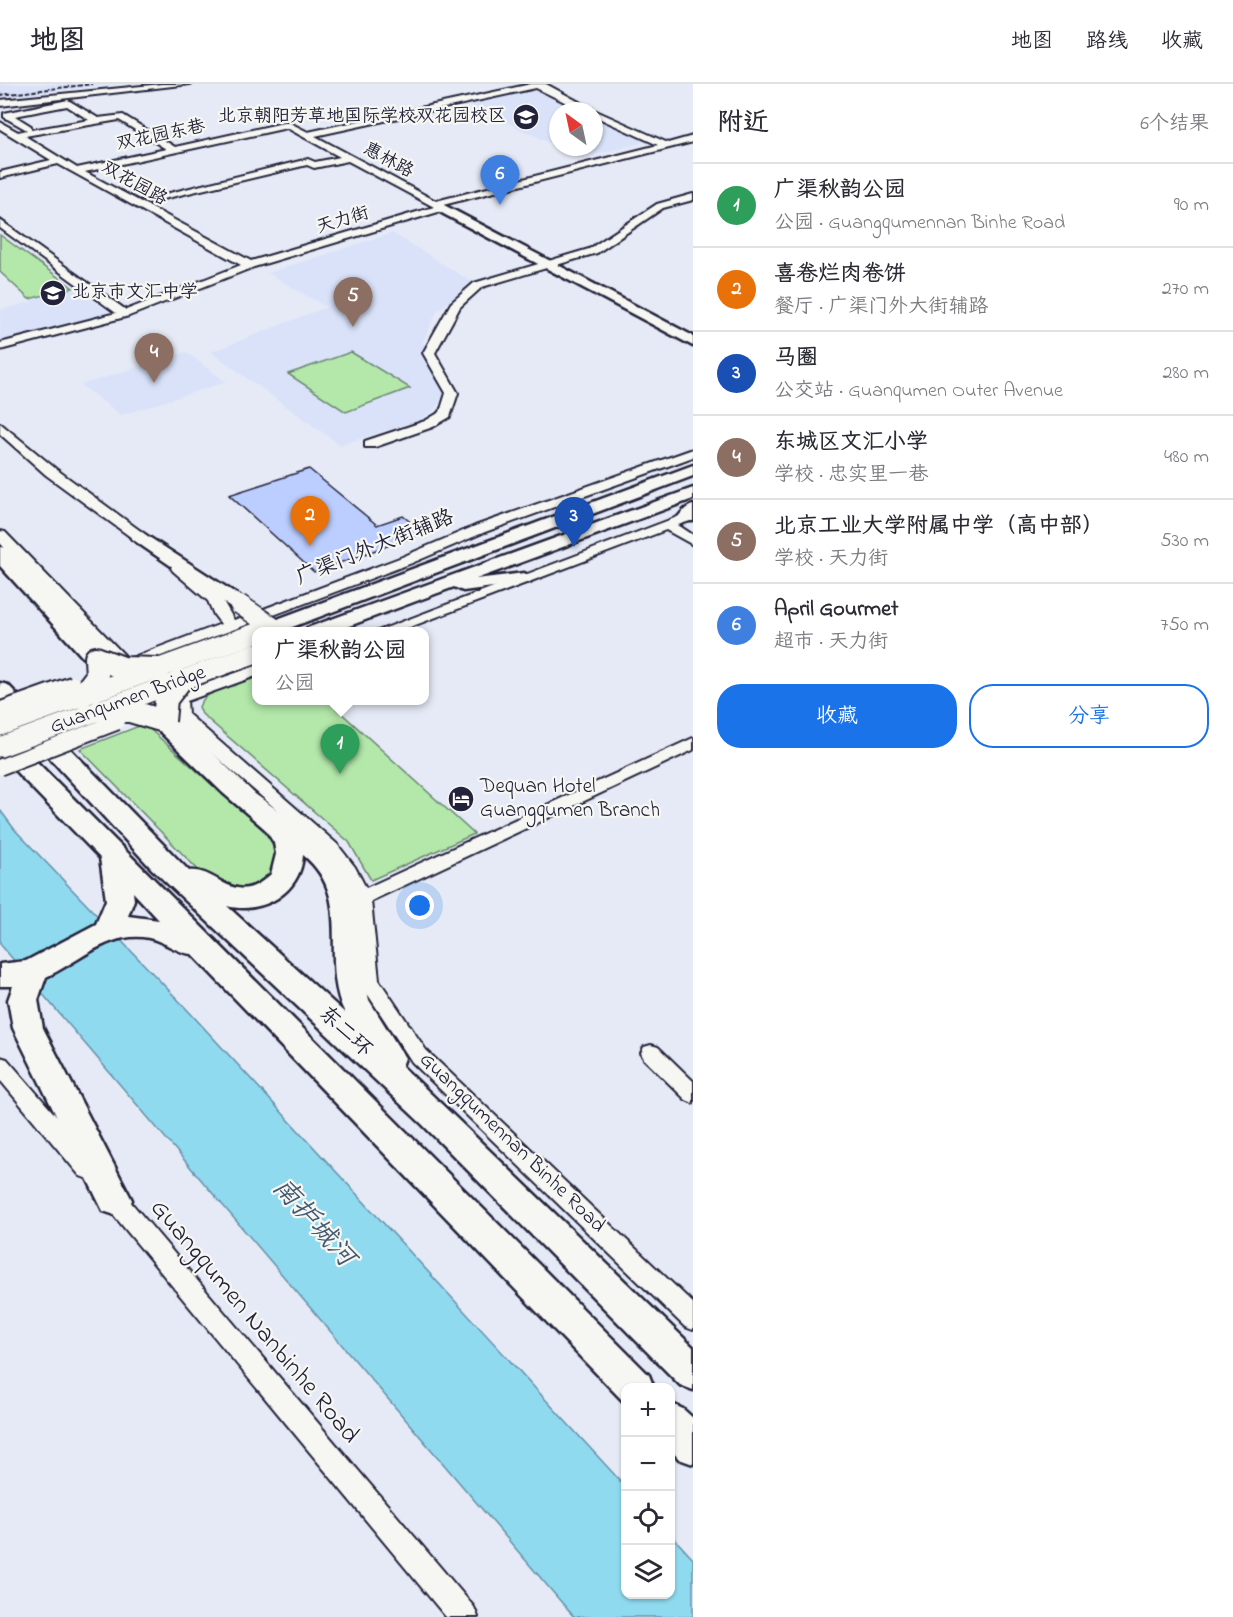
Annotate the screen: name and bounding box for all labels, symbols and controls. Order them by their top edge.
text: 地图 [30,22,86,63]
text: 地图 [1011,27,1053,57]
text: 路线 [1086,27,1128,57]
text: 收藏 [1161,27,1203,57]
school or university icon: 北京朝阳芳草地国际学校双花园校区 [511,102,541,132]
north arrow [549,102,603,156]
place label: 北京朝阳芳草地国际学校双花园校区 [218,104,506,130]
text: 附近 [717,105,769,143]
text: 6个结果 [1140,110,1209,139]
street label: 双花园东巷 [114,114,208,158]
street label: 惠林路 [358,137,418,185]
street label: 双花园路 [96,155,172,213]
pin: 6 [480,156,520,205]
text: 广渠秋韵公园 [774,175,906,207]
text: 1 [733,191,740,220]
text: 90 m [1174,191,1209,220]
street label: 天力街 [313,201,373,241]
text: 公园 · Guangqumennan Binhe Road [774,209,1065,238]
text: 喜卷烂肉卷饼 [774,259,906,291]
text: 2 [732,275,741,304]
text: 270 m [1162,275,1209,304]
school or university icon: 北京市文汇中学 [38,278,68,308]
pin: 5 [334,278,372,327]
place label: 北京市文汇中学 [72,280,198,306]
text: 餐厅 · 广渠门外大街辅路 [774,293,988,322]
pin: 4 [134,334,174,383]
text: 马圈 [774,343,818,375]
text: 3 [732,359,741,388]
text: 280 m [1162,359,1209,388]
text: 公交站 · Guanqumen Outer Avenue [774,377,1063,406]
text: 东城区文汇小学 [774,427,928,459]
text: 4 [732,443,741,472]
text: 480 m [1164,443,1209,472]
text: 学校 · 忠实里一巷 [774,461,928,490]
pin: 2 [290,496,330,546]
pin: 3 [554,498,594,547]
street label: 广渠门外大街辅路 [291,503,459,593]
text: 北京工业大学附属中学（高中部） [774,511,1104,543]
text: 5 [731,527,742,556]
text: 530 m [1160,527,1209,556]
text: 学校 · 天力街 [774,545,888,574]
text: April Gourmet [774,594,898,626]
text: 6 [732,611,741,640]
text: 750 m [1160,611,1209,640]
popup [252,627,429,705]
text: 超市 · 天力街 [774,628,888,657]
text: 广渠秋韵公园 [274,636,407,668]
street label: Guanqumen Bridge [46,658,211,744]
text: 公园 [274,670,314,699]
button: 收藏 [717,684,957,748]
button: 分享 [969,684,1209,748]
pin: 1 [320,724,360,774]
place label: Dequan Hotel Guangqumen Branch [479,772,660,828]
hotel icon: Dequan Hotel Guangqumen Branch [446,784,476,814]
your location [405,891,434,920]
street label: 东二环 [312,1000,378,1064]
street label: Guangqumennan Binhe Road [411,1046,612,1242]
water label: 南护城河 [262,1170,366,1279]
street label: Guangqumen Nanbinhe Road [140,1191,368,1453]
map controls [621,1383,675,1599]
button: + [621,1383,675,1437]
button: − [621,1437,675,1491]
button: locate [621,1491,675,1545]
button: layers [621,1545,675,1599]

